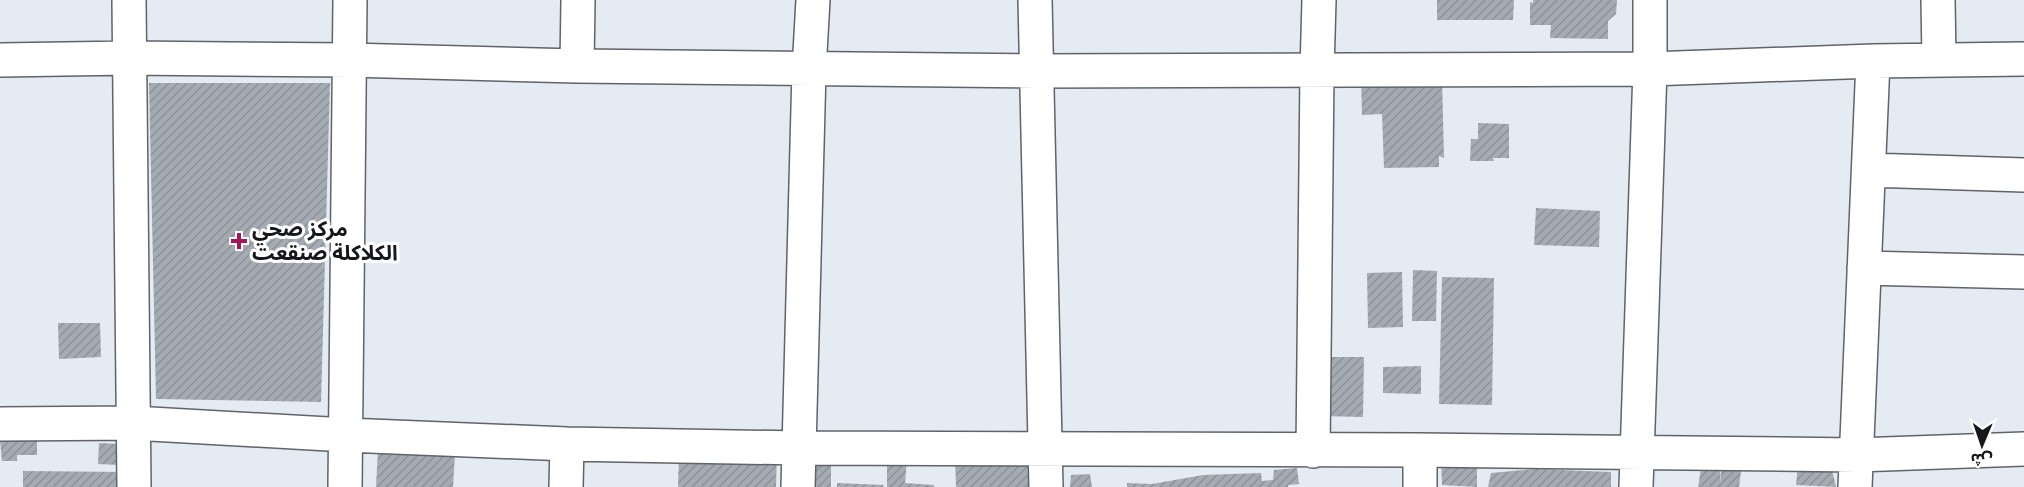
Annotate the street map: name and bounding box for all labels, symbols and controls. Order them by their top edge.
place label: مركز صحي الكلاكلة صنقعت [252,216,398,265]
marker: مركز صحي الكلاكلة صنقعت [230,232,248,250]
north arrow [1952,415,2012,475]
text: ش [1970,450,1993,469]

